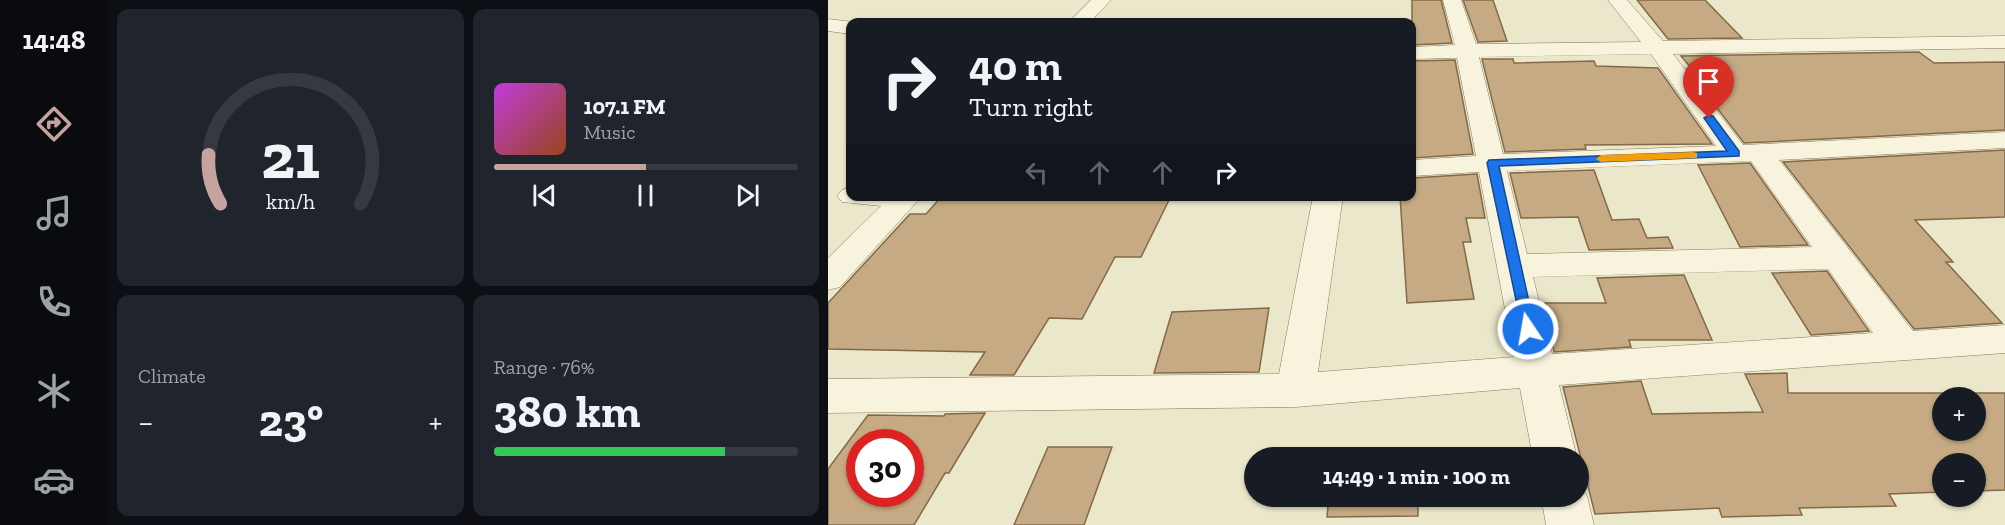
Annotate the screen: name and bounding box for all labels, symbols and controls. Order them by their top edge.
text: 14:48 [23,24,85,56]
text: 40 m [969,40,1062,91]
icon: right [870,42,948,120]
pin [1683,56,1734,118]
icon: arrive [1692,65,1725,98]
text: Turn right [969,91,1093,123]
text: 107.1 FM [584,93,665,120]
icon: directions [33,103,75,145]
text: 21 [261,120,320,195]
text: Music [584,120,636,144]
icon: left [1020,156,1053,189]
icon: ahead [1083,156,1116,189]
icon: ahead [1146,156,1179,189]
icon: right [1209,156,1242,189]
icon: previous [528,179,561,212]
icon: pause [629,179,662,212]
icon: next [731,179,764,212]
text: km/h [266,190,315,215]
icon: music [33,192,75,234]
icon: phone [33,281,75,323]
position arrow [1496,297,1560,361]
text: Range · 76% [494,355,595,379]
text: Climate [138,364,206,388]
icon: climate [33,370,75,412]
text: 380 km [494,385,640,439]
map controls [1932,387,1986,507]
button: + [1932,387,1986,441]
text: 23° [259,394,323,448]
text: − [138,402,153,441]
text: + [429,402,442,441]
speed limit sign: 30 [846,429,924,507]
button: − [1932,453,1986,507]
icon: car [33,459,75,501]
text: 14:49 · 1 min · 100 m [1323,463,1510,490]

